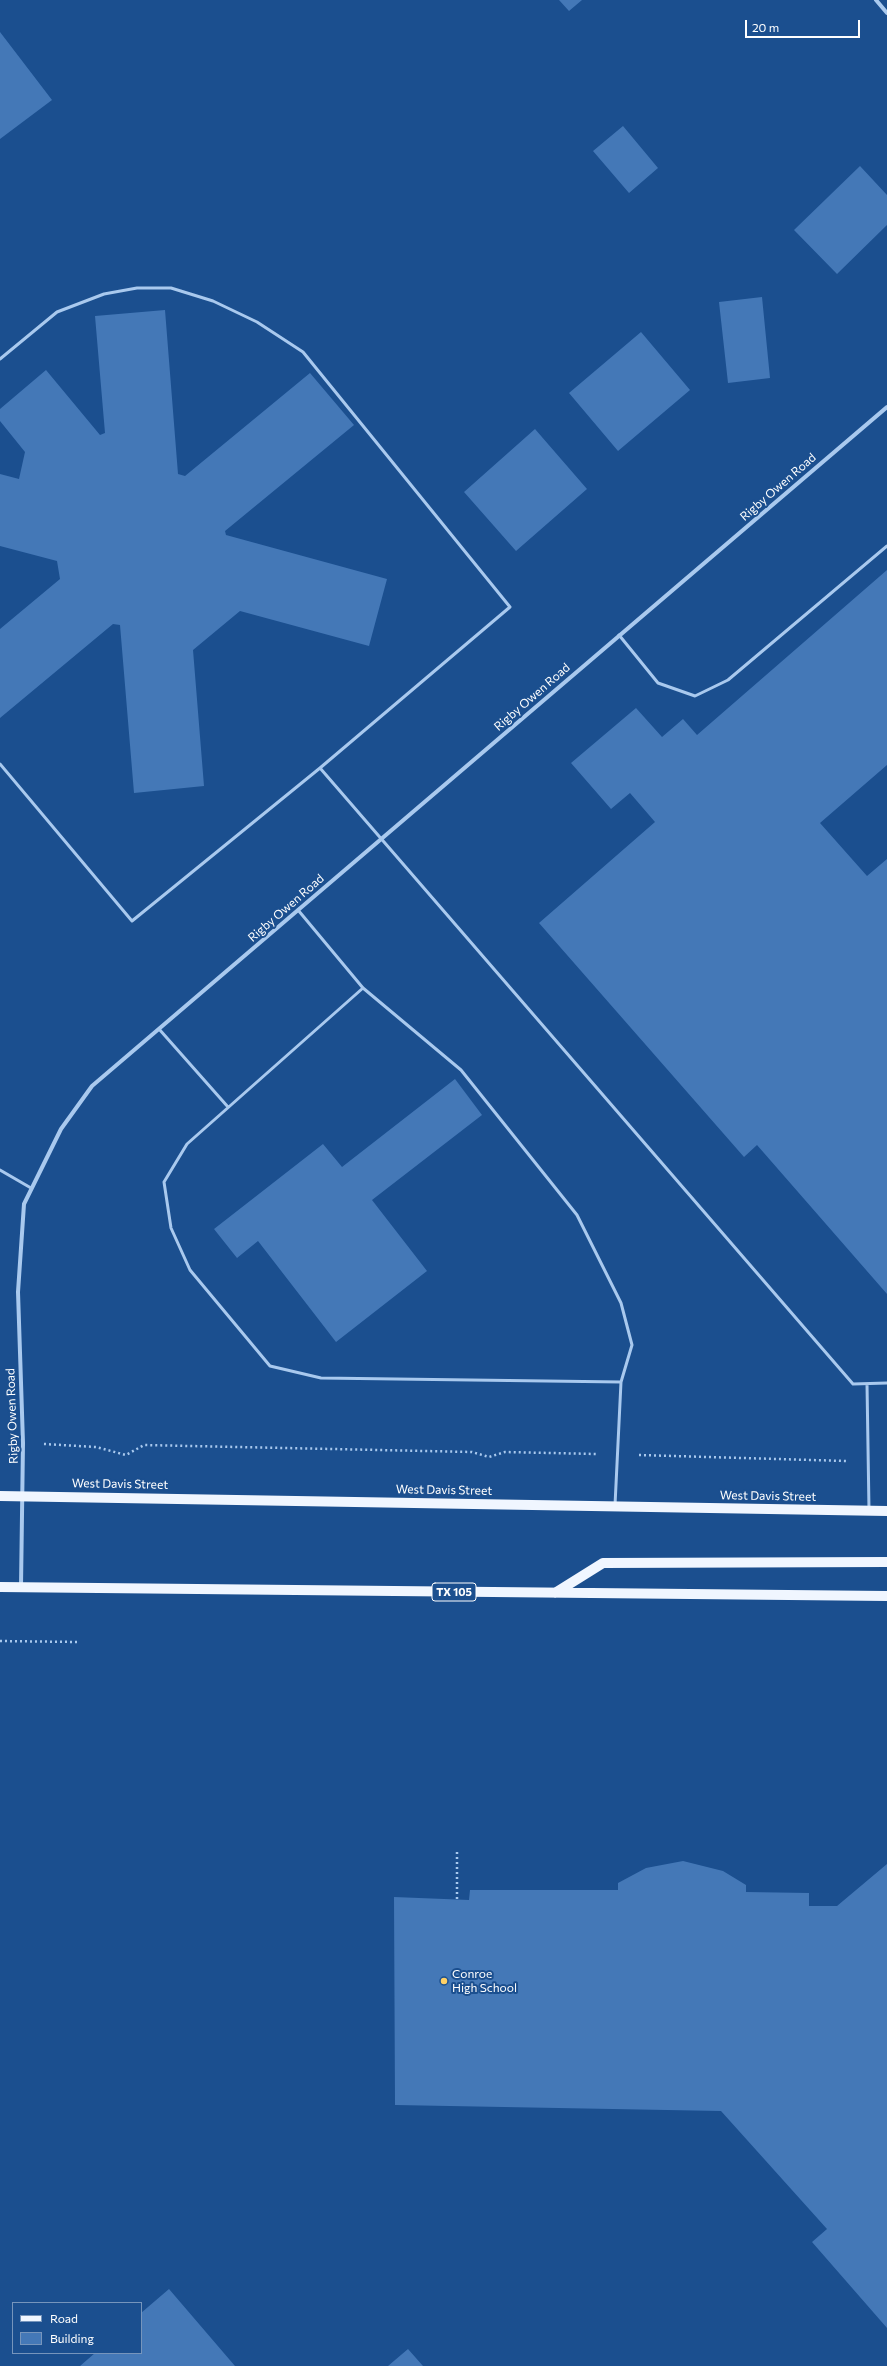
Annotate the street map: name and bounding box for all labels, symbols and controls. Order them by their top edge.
scale bar [747,12,862,38]
text: 20 m [752,20,779,34]
street label: Rigby Owen Road [737,450,819,524]
street label: Rigby Owen Road [491,660,573,734]
street label: Rigby Owen Road [245,871,327,945]
street label: Rigby Owen Road [3,1368,21,1464]
street label: West Davis Street [72,1476,168,1492]
street label: West Davis Street [396,1482,492,1498]
street label: West Davis Street [720,1488,816,1504]
road number: TX 105 [432,1583,476,1601]
place label: Conroe High School [452,1967,517,1995]
marker: Conroe High School [439,1976,449,1986]
legend [12,2302,142,2354]
text: Road [50,2311,78,2325]
text: Building [50,2331,94,2345]

